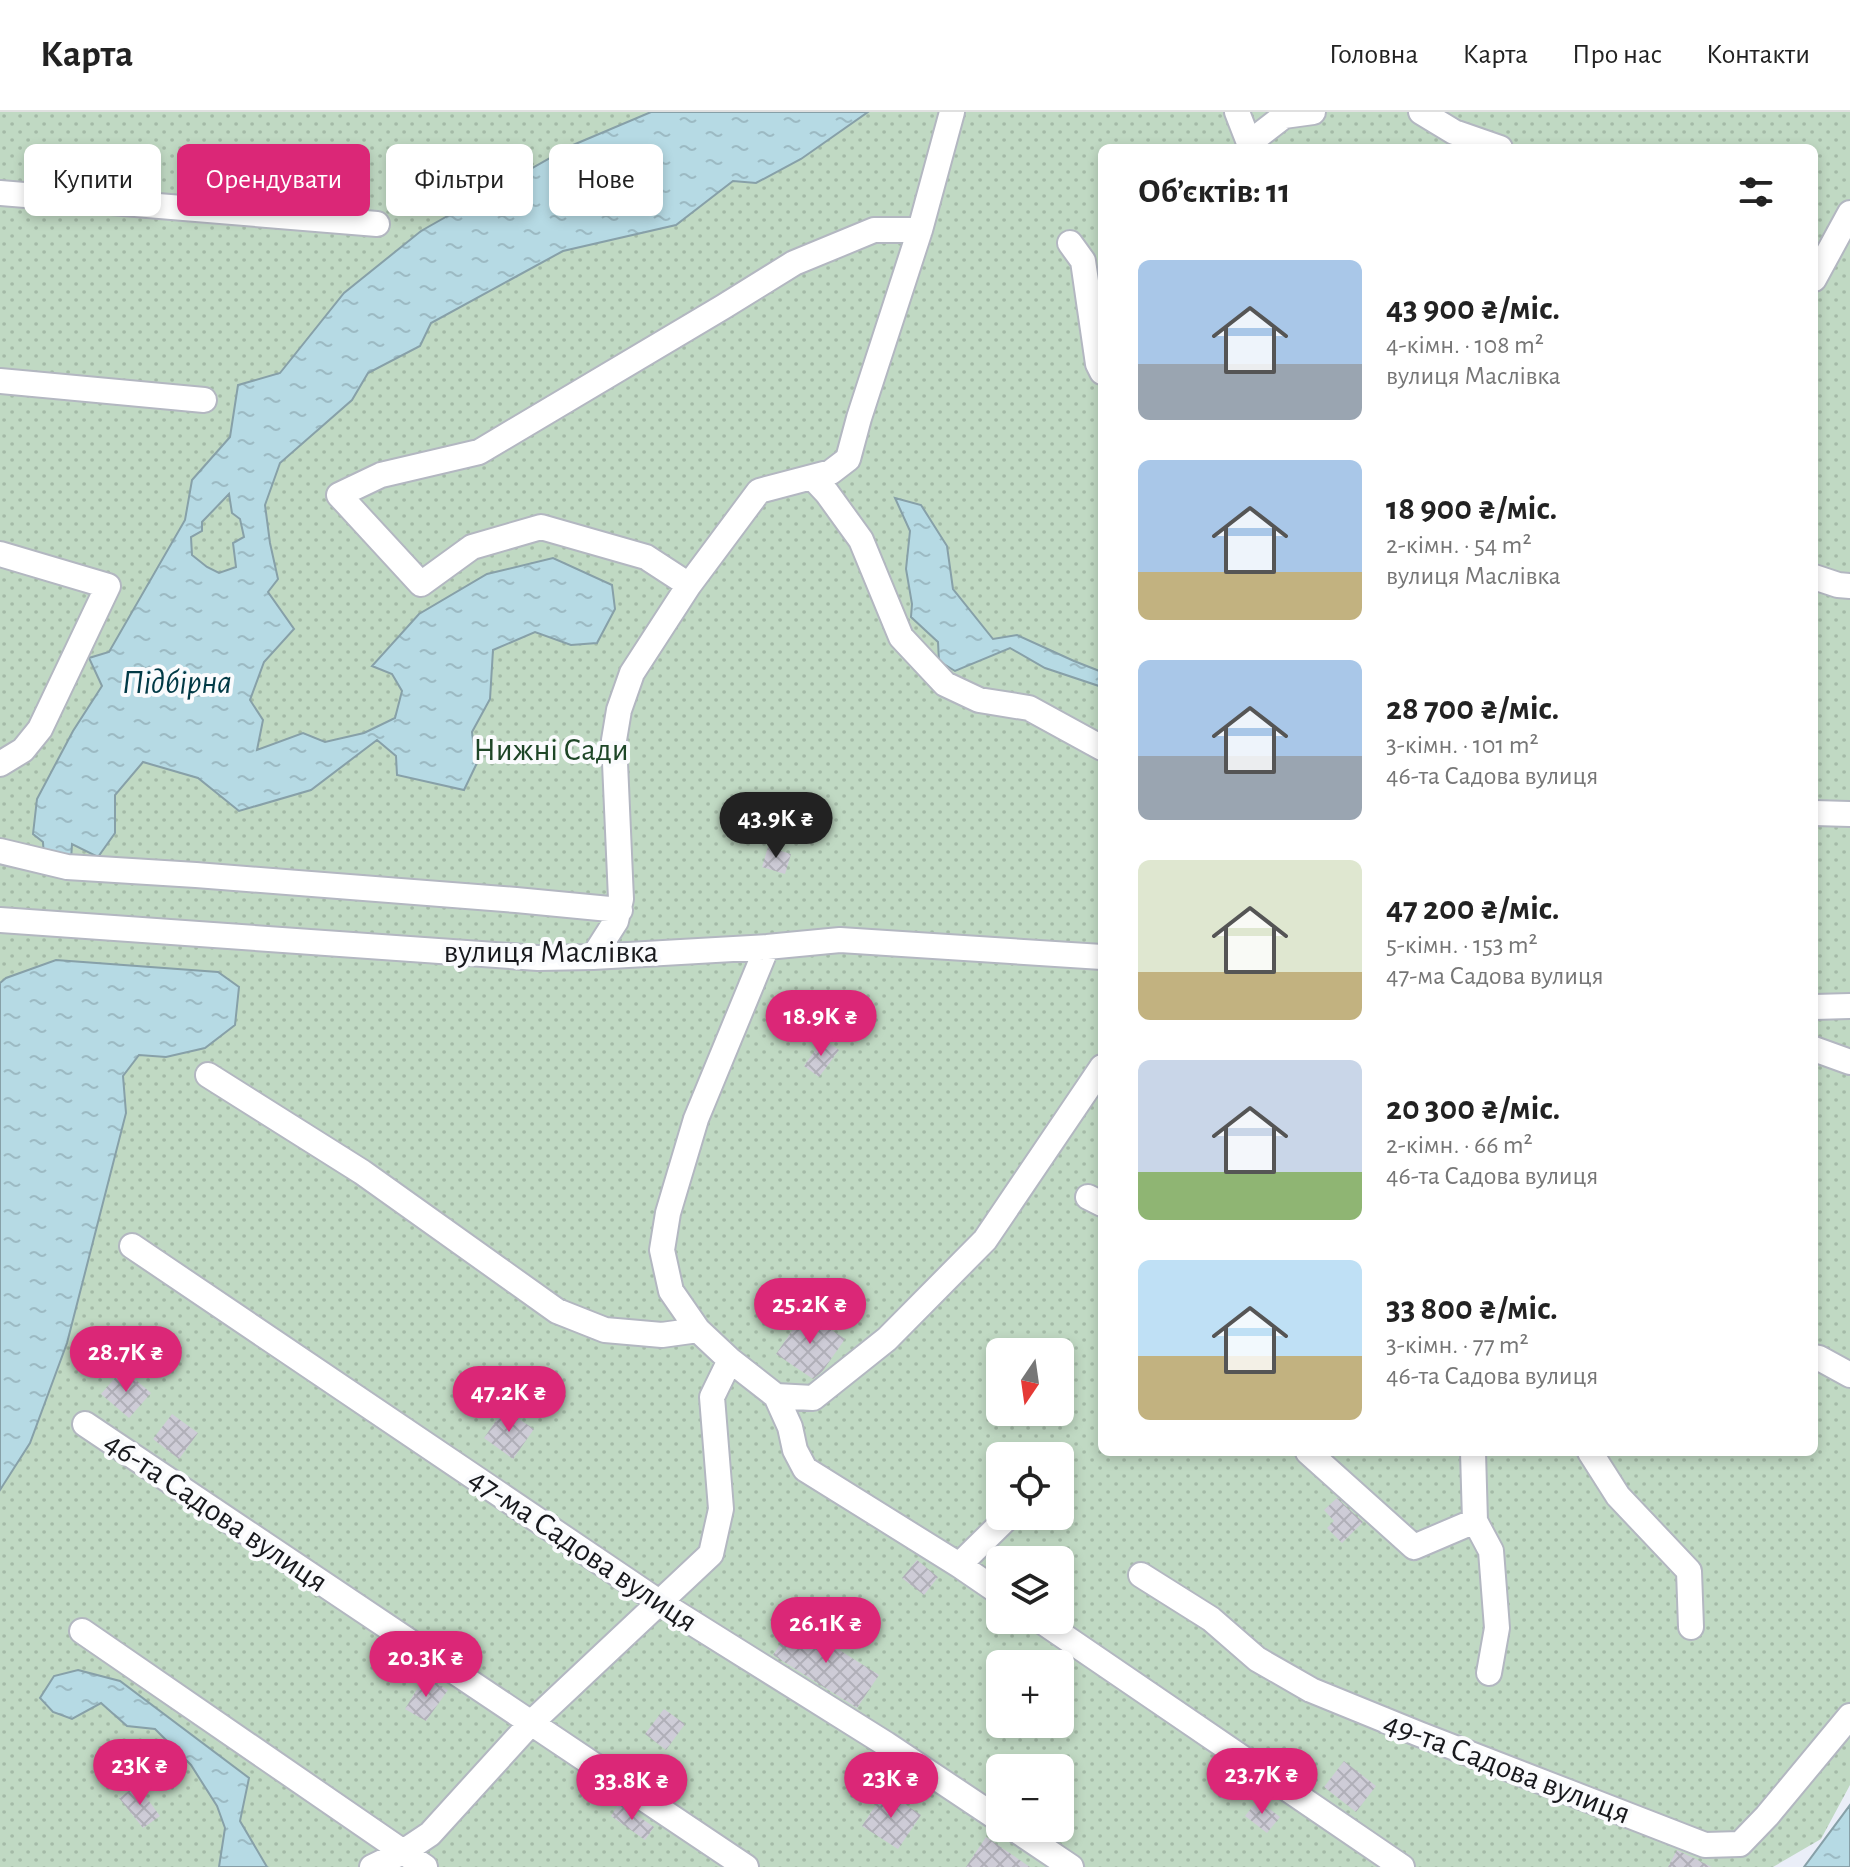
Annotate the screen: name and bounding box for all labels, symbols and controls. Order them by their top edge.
text: Карта [40,36,133,74]
text: Головна [1329,41,1418,69]
text: Карта [1462,41,1528,69]
text: Про нас [1572,41,1662,69]
text: Контакти [1706,41,1810,69]
chip: Купити [24,144,161,216]
chip: Орендувати [177,144,370,216]
chip: Фільтри [386,144,533,216]
chip: Нове [549,144,663,216]
icon: filters [1734,170,1778,214]
text: Об’єктів: 11 [1138,175,1290,209]
icon: home [1202,292,1298,388]
text: 43 900 ₴/міс. [1386,292,1560,326]
text: 4-кімн. · 108 m² [1386,332,1544,358]
text: вулиця Маслівка [1386,363,1561,389]
icon: home [1202,492,1298,588]
text: 18 900 ₴/міс. [1386,492,1557,526]
text: 2-кімн. · 54 m² [1386,532,1531,558]
text: вулиця Маслівка [1386,563,1561,589]
water label: Підбірна [122,666,232,700]
icon: home [1202,692,1298,788]
text: 28 700 ₴/міс. [1386,692,1559,726]
text: 3-кімн. · 101 m² [1386,732,1539,758]
park label: Нижні Сади [473,734,629,766]
text: 46-та Садова вулиця [1386,763,1598,789]
pin: 43.9K ₴ [702,792,850,860]
text: 43.9K ₴ [738,805,814,831]
icon: home [1202,892,1298,988]
text: 47 200 ₴/міс. [1386,892,1560,926]
text: 5-кімн. · 153 m² [1386,932,1538,958]
street label: вулиця Маслівка [444,936,658,968]
text: 47-ма Садова вулиця [1386,963,1604,989]
pin: 18.9K ₴ [747,990,895,1058]
text: 18.9K ₴ [784,1003,858,1029]
icon: home [1202,1092,1298,1188]
text: 20 300 ₴/міс. [1386,1092,1560,1126]
text: 2-кімн. · 66 m² [1386,1132,1533,1158]
text: 46-та Садова вулиця [1386,1163,1598,1189]
pin: 25.2K ₴ [736,1278,884,1346]
text: 25.2K ₴ [772,1291,848,1317]
icon: home [1202,1292,1298,1388]
text: 33 800 ₴/міс. [1386,1292,1558,1326]
pin: 28.7K ₴ [52,1326,200,1394]
text: 3-кімн. · 77 m² [1386,1332,1529,1358]
north arrow [986,1338,1074,1426]
map controls [986,1338,1074,1842]
text: 28.7K ₴ [88,1339,164,1365]
text: 46-та Садова вулиця [1386,1363,1598,1389]
pin: 47.2K ₴ [435,1366,583,1434]
text: 47.2K ₴ [471,1379,547,1405]
street label: 46-та Садова вулиця [99,1426,333,1598]
button: locate [986,1442,1074,1530]
street label: 47-ма Садова вулиця [463,1462,703,1638]
button: layers [986,1546,1074,1634]
pin: 26.1K ₴ [752,1597,900,1665]
text: 26.1K ₴ [789,1610,863,1636]
pin: 20.3K ₴ [352,1631,500,1699]
text: 20.3K ₴ [387,1644,465,1670]
button: + [986,1650,1074,1738]
street label: 49-та Садова вулиця [1379,1706,1635,1830]
pin: 23K ₴ [84,1739,196,1807]
pin: 23.7K ₴ [1188,1748,1336,1816]
text: 23K ₴ [111,1752,169,1778]
pin: 23K ₴ [835,1752,947,1820]
pin: 33.8K ₴ [558,1754,706,1822]
button: − [986,1754,1074,1842]
text: 23.7K ₴ [1225,1761,1299,1787]
text: 23K ₴ [862,1765,920,1791]
text: 33.8K ₴ [594,1767,670,1793]

